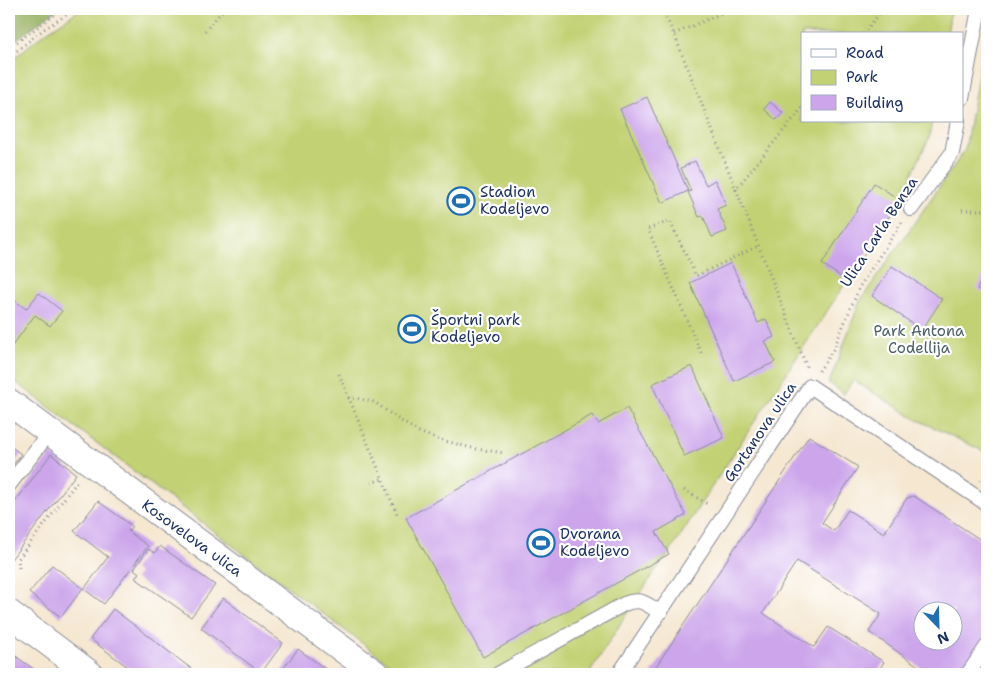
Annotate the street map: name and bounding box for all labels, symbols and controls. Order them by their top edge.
legend [801,32,964,122]
text: Road [846,43,884,63]
text: Park [846,67,878,87]
text: Building [846,93,903,113]
street label: Ulica Carla Benza [836,172,923,291]
place label: Stadion Kodeljevo [480,182,549,219]
sports icon: Stadion Kodeljevo [446,186,476,216]
place label: Športni park Kodeljevo [431,309,520,347]
sports icon: Športni park Kodeljevo [397,314,427,344]
park label: Park Antona Codellija [874,321,965,358]
street label: Gortanova ulica [719,378,801,486]
street label: Kosovelova ulica [138,495,247,582]
place label: Dvorana Kodeljevo [560,524,629,561]
sports icon: Dvorana Kodeljevo [526,528,556,558]
north arrow [914,600,964,650]
text: N [934,628,952,648]

